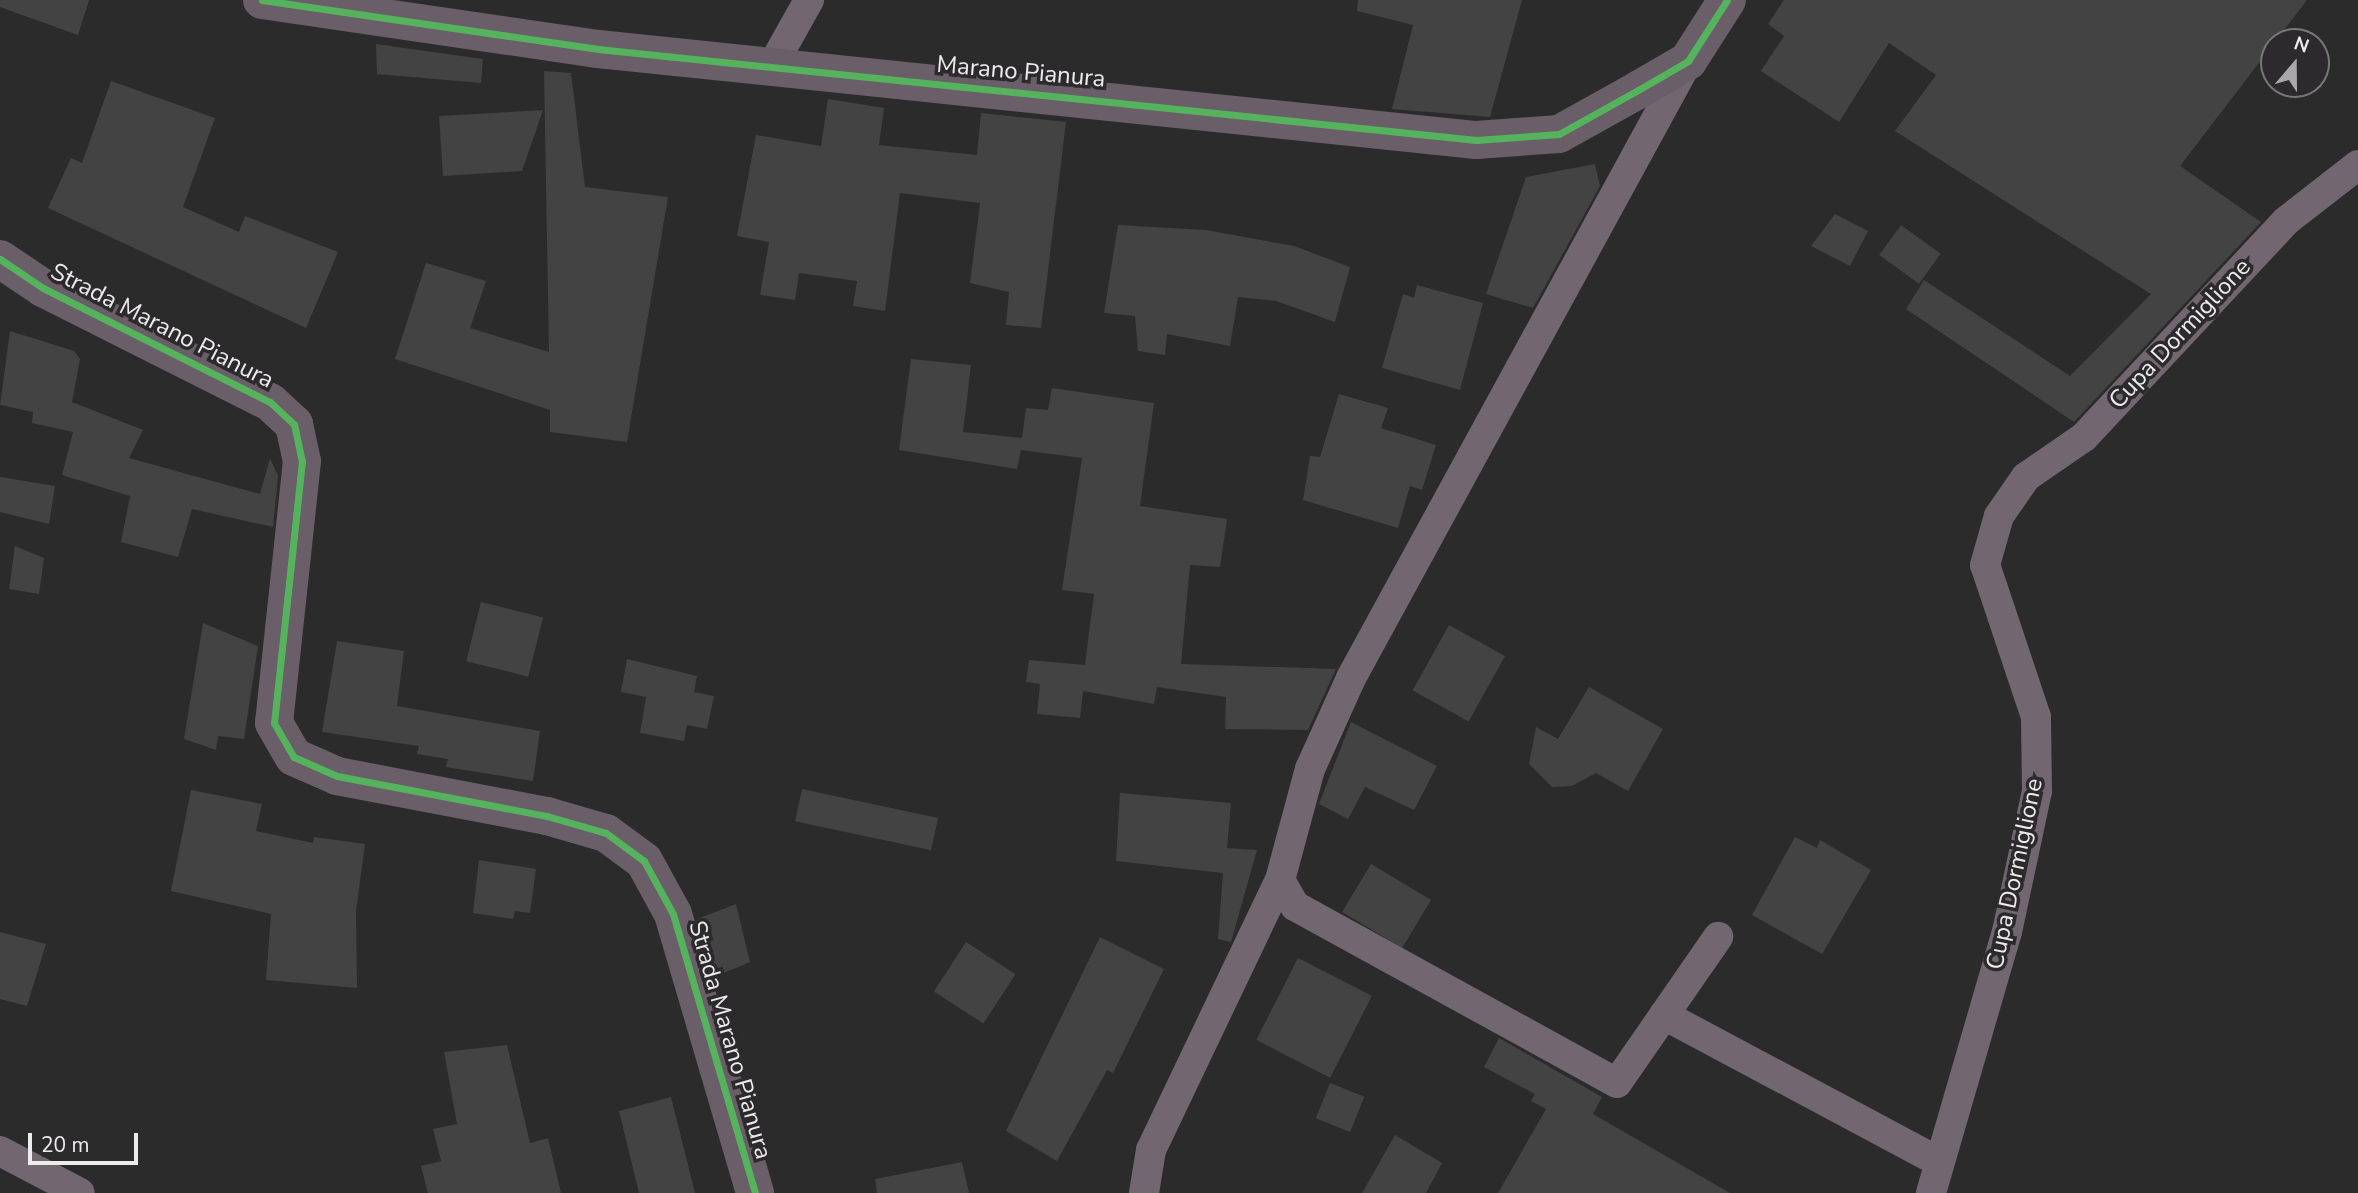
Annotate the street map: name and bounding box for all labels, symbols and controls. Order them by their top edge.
north arrow [2260,28,2330,98]
text: N [2290,30,2313,60]
street label: Marano Pianura [935,50,1107,94]
street label: Cupa Dormiglione [2103,253,2257,415]
street label: Strada Marano Pianura [46,257,278,395]
street label: Cupa Dormiglione [1981,776,2049,972]
street label: Strada Marano Pianura [682,918,778,1162]
scale bar [32,1120,142,1164]
text: 20 m [41,1131,90,1159]

